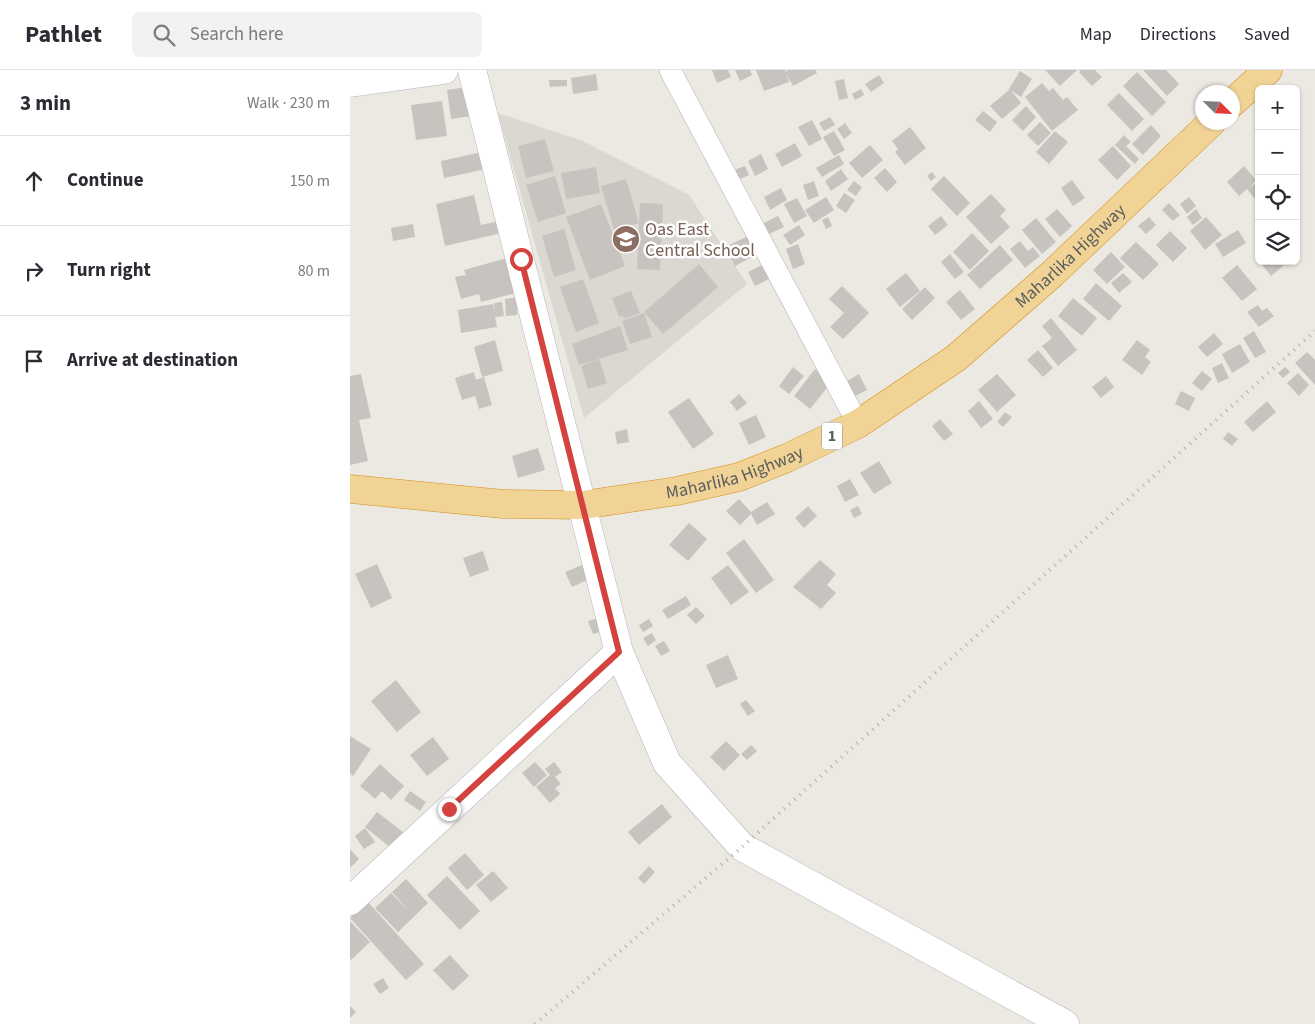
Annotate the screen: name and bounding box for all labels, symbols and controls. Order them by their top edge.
search box [132,12,482,57]
text: Pathlet [25,17,102,52]
icon: search [150,21,178,49]
text: Search here [190,21,284,48]
text: Map [1080,22,1112,47]
text: Directions [1140,22,1216,47]
text: Saved [1244,22,1290,47]
north arrow [1195,85,1240,130]
map controls [1255,85,1300,265]
button: + [1255,85,1300,130]
text: 3 min [20,88,71,118]
text: Walk · 230 m [247,92,330,114]
button: − [1255,130,1300,175]
icon: ahead [20,167,48,195]
text: Continue [67,167,144,194]
text: 150 m [290,170,330,192]
button: locate [1255,175,1300,220]
street label: Maharlika Highway [1009,198,1131,314]
place label: Oas East Central School [645,217,755,263]
button: layers [1255,220,1300,265]
school or university icon: Oas East Central School [611,224,641,254]
route start [510,248,533,271]
icon: right [20,257,48,285]
text: Turn right [67,257,151,284]
text: 80 m [298,260,330,282]
icon: arrive [20,347,48,375]
text: Arrive at destination [67,347,238,374]
road number: 1 [822,422,842,450]
street label: Maharlika Highway [664,439,808,505]
route end [438,798,461,821]

